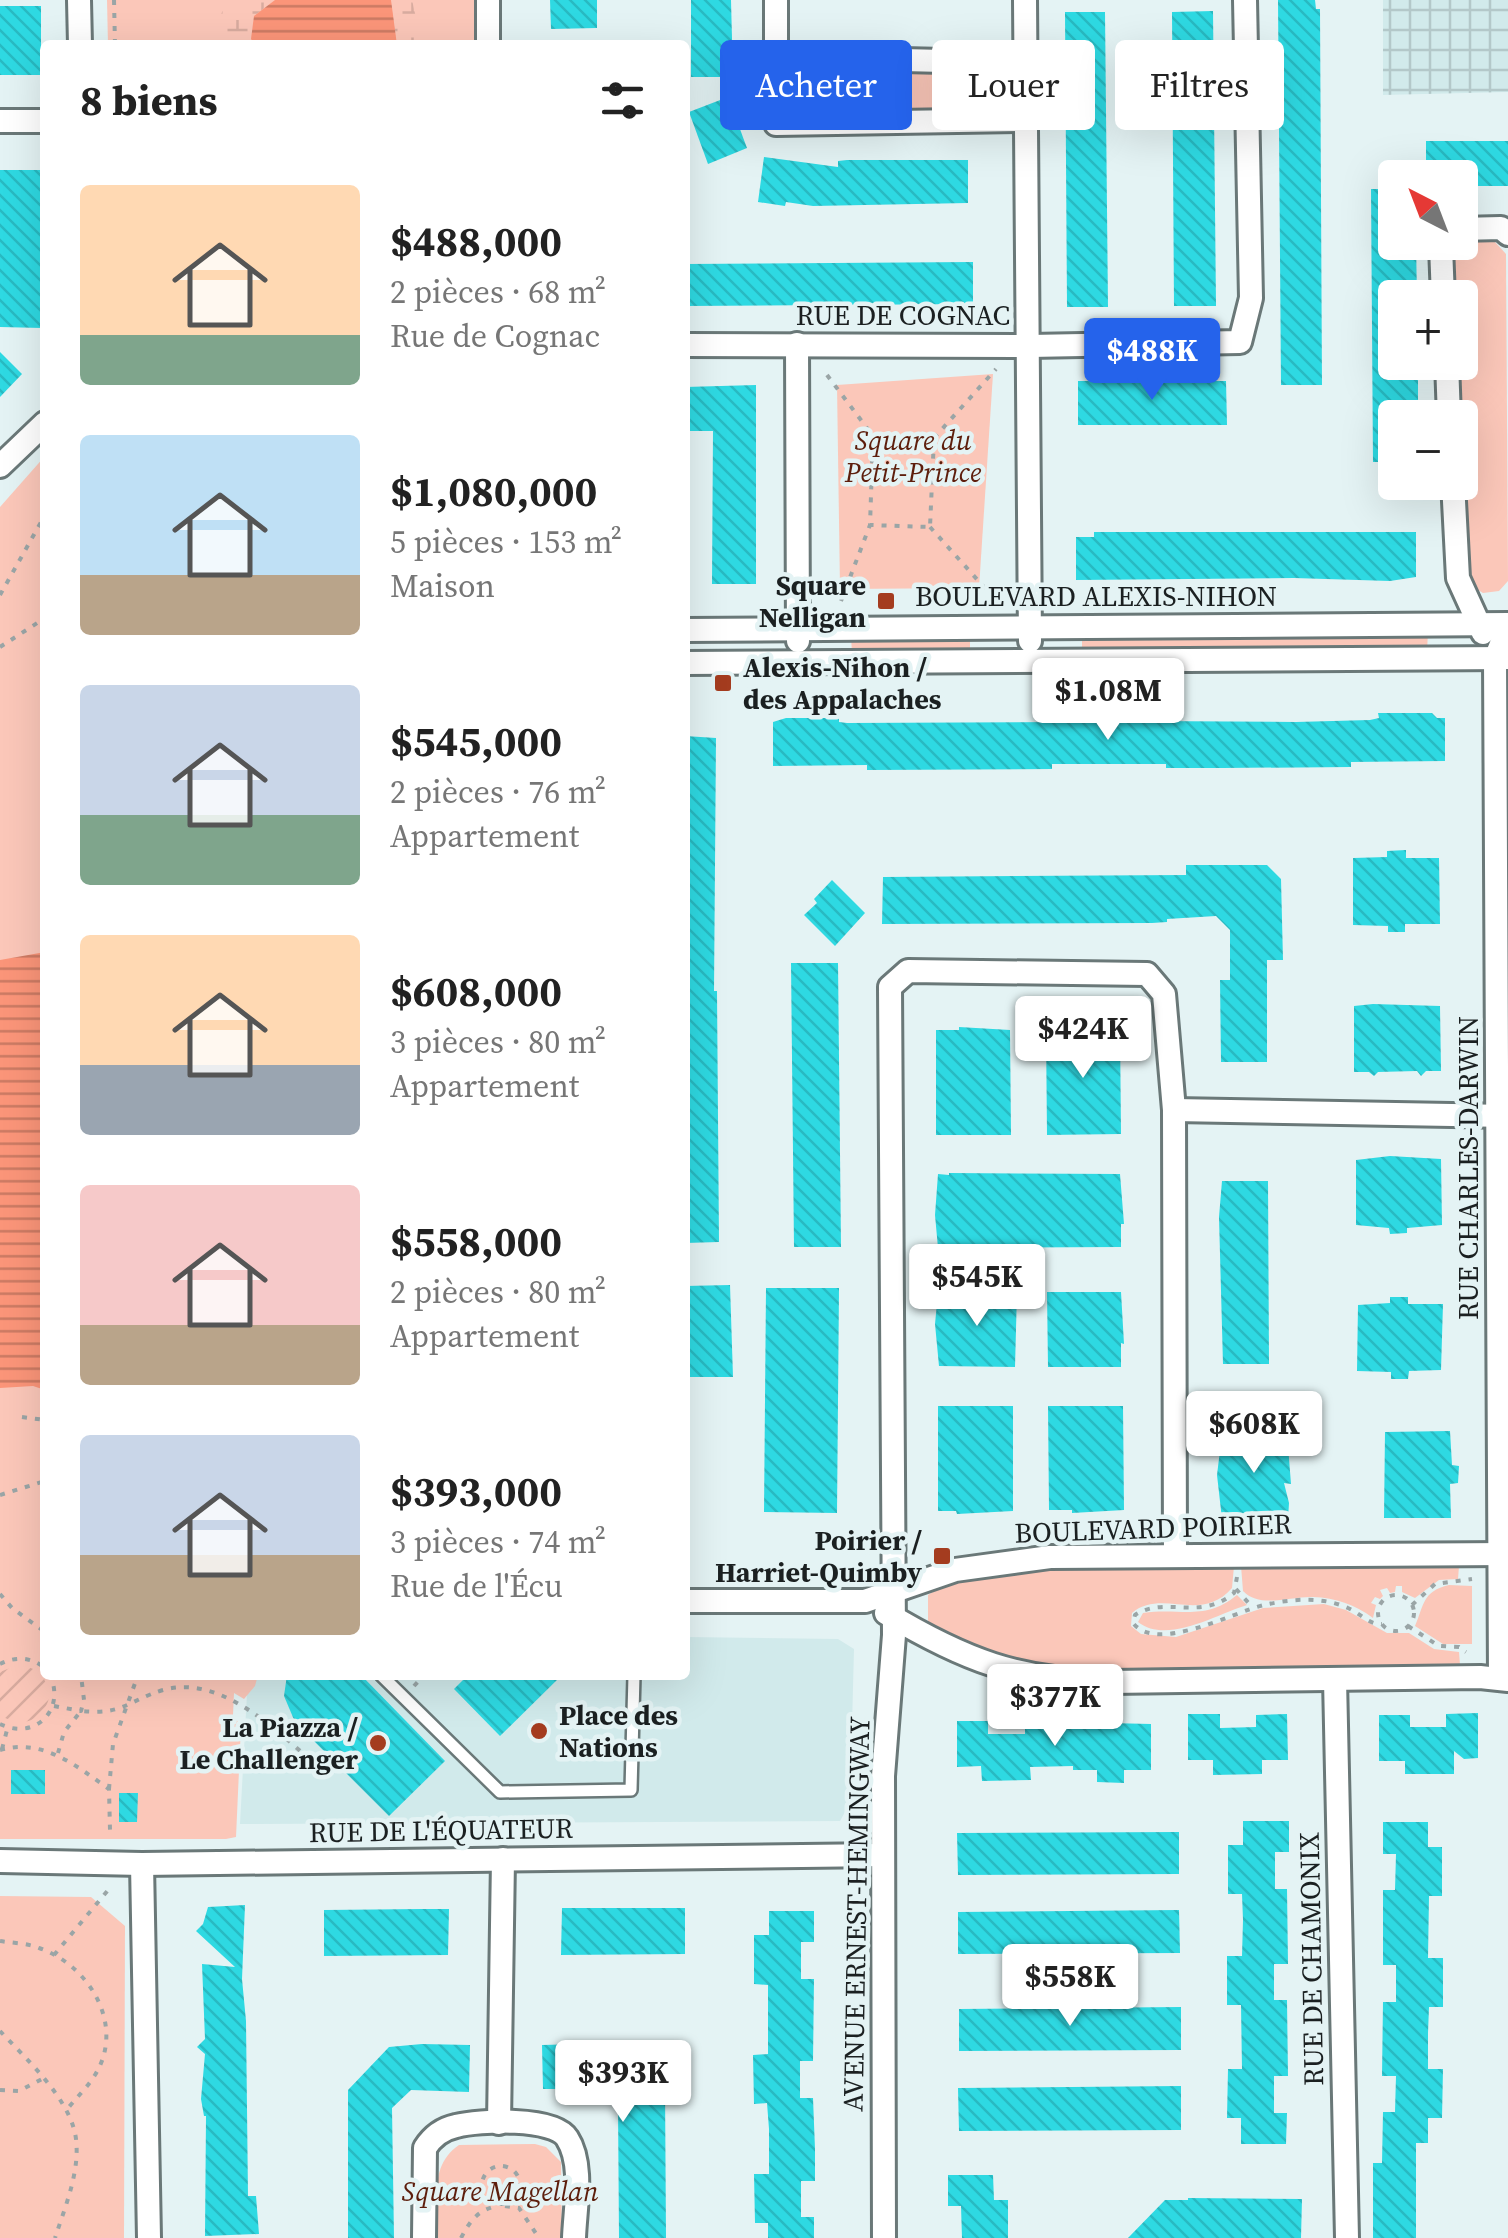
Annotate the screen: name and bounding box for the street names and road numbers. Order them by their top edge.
street label: RUE DE COGNAC [796,296,1010,334]
street label: BOULEVARD ALEXIS-NIHON [915,577,1277,615]
street label: RUE CHARLES-DARWIN [1449,1016,1487,1320]
street label: BOULEVARD POIRIER [1014,1504,1292,1552]
street label: AVENUE ERNEST-HEMINGWAY [834,1716,878,2112]
street label: RUE DE L'ÉQUATEUR [309,1809,573,1851]
street label: RUE DE CHAMONIX [1290,1832,1332,2086]

